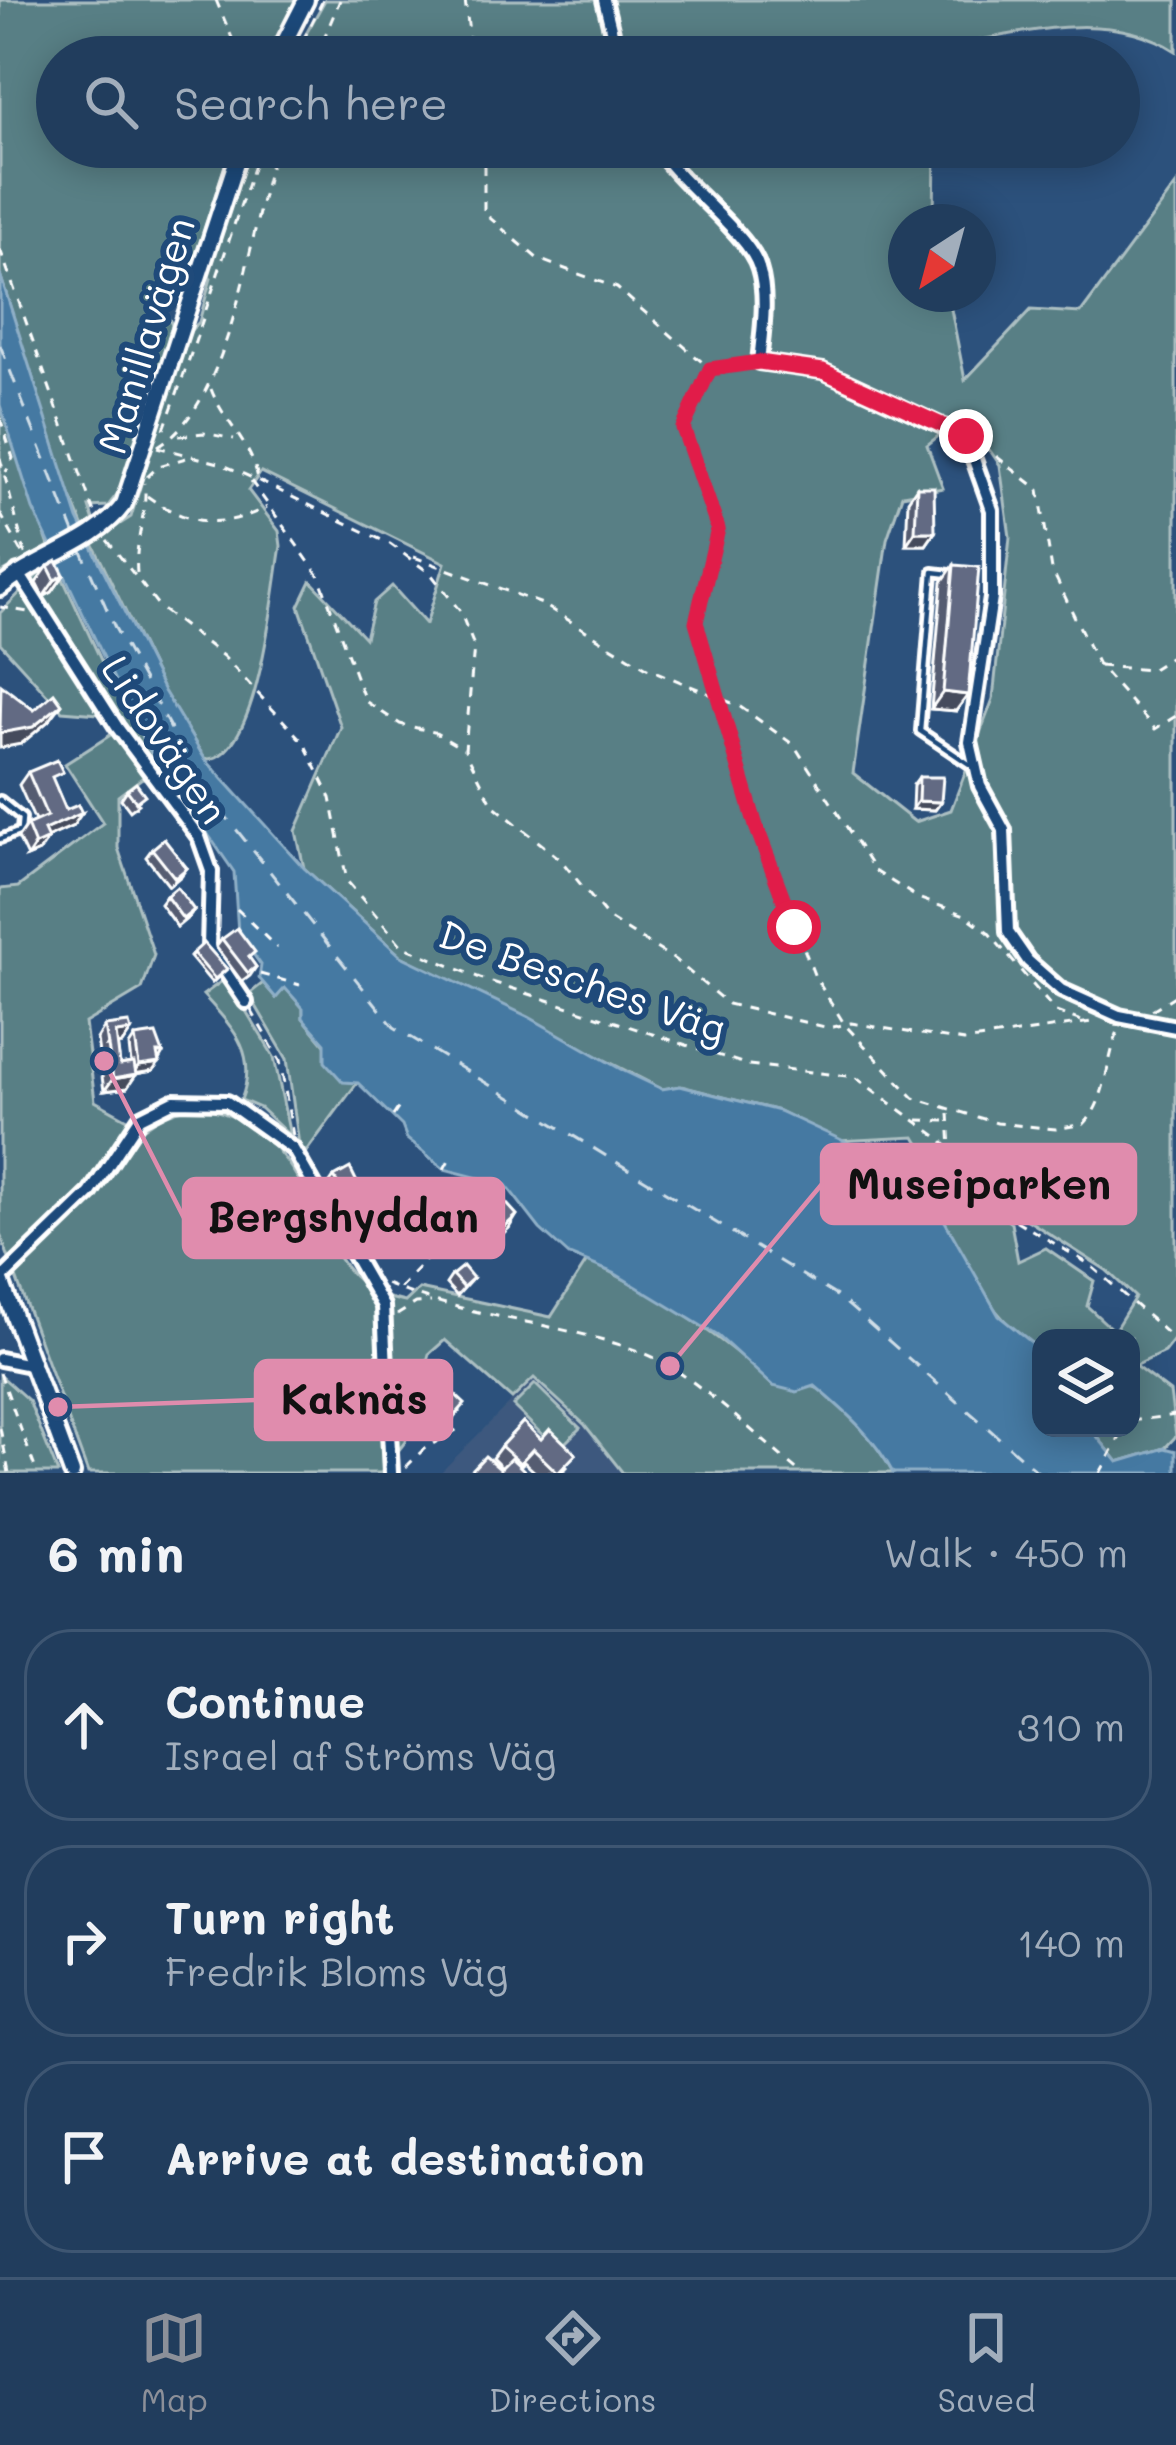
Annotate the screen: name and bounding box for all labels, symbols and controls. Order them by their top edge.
search box [36,36,1140,168]
icon: search [78,69,144,135]
text: Search here [174,73,448,131]
north arrow [888,204,996,312]
street label: Manillavägen [85,211,206,460]
route end [939,409,993,463]
street label: Lidovägen [90,645,241,833]
route start [767,900,821,954]
street label: De Besches Väg [432,907,733,1054]
callout: Museiparken [822,1145,1135,1223]
text: Museiparken [847,1155,1111,1210]
callout: Bergshyddan [184,1179,503,1257]
text: Bergshyddan [207,1188,479,1243]
map controls [1032,1329,1140,1437]
button: layers [1032,1329,1140,1437]
callout: Kaknäs [256,1361,451,1439]
text: Kaknäs [280,1370,428,1425]
text: 6 min [48,1518,184,1585]
text: Walk · 450 m [884,1526,1128,1577]
text: Continue [165,1671,365,1729]
icon: ahead [51,1692,117,1758]
text: 310 m [1017,1700,1125,1751]
text: Israel af Ströms Väg [165,1729,556,1780]
text: Turn right [165,1887,394,1945]
icon: right [51,1908,117,1974]
text: 140 m [1017,1916,1125,1967]
text: Fredrik Bloms Väg [165,1945,508,1996]
icon: arrive [51,2124,117,2190]
text: Arrive at destination [165,2128,645,2186]
tab: Map [141,2305,208,2420]
tab: Directions [489,2305,656,2420]
tab: Saved [938,2305,1035,2420]

